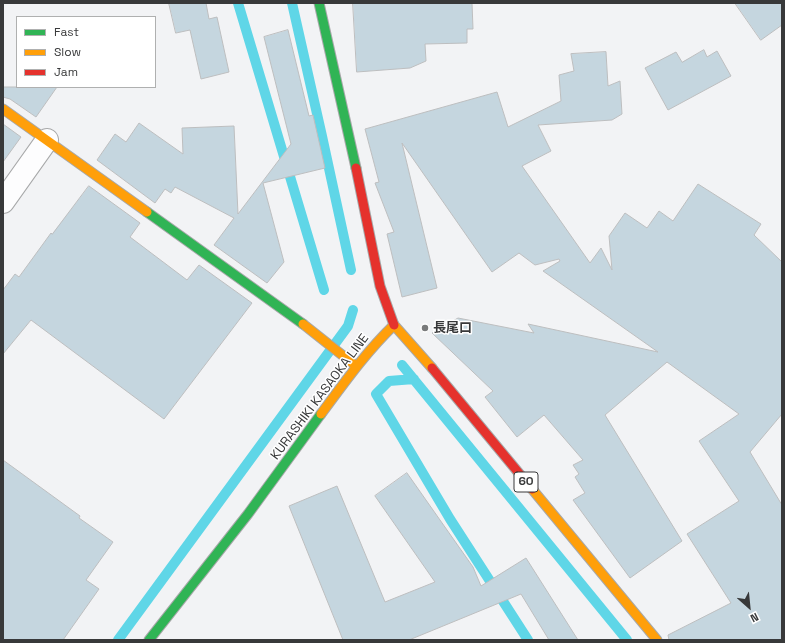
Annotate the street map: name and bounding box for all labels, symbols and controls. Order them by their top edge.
legend [16,16,156,88]
text: Fast [54,24,79,40]
text: Slow [54,44,81,60]
text: Jam [54,64,78,80]
place label: 長尾口 [433,320,472,336]
marker: 長尾口 [420,323,430,333]
street label: KURASHIKI KASAOKA LINE [268,331,372,463]
road number: 60 [514,472,538,492]
north arrow [729,587,769,627]
text: N [748,610,761,626]

